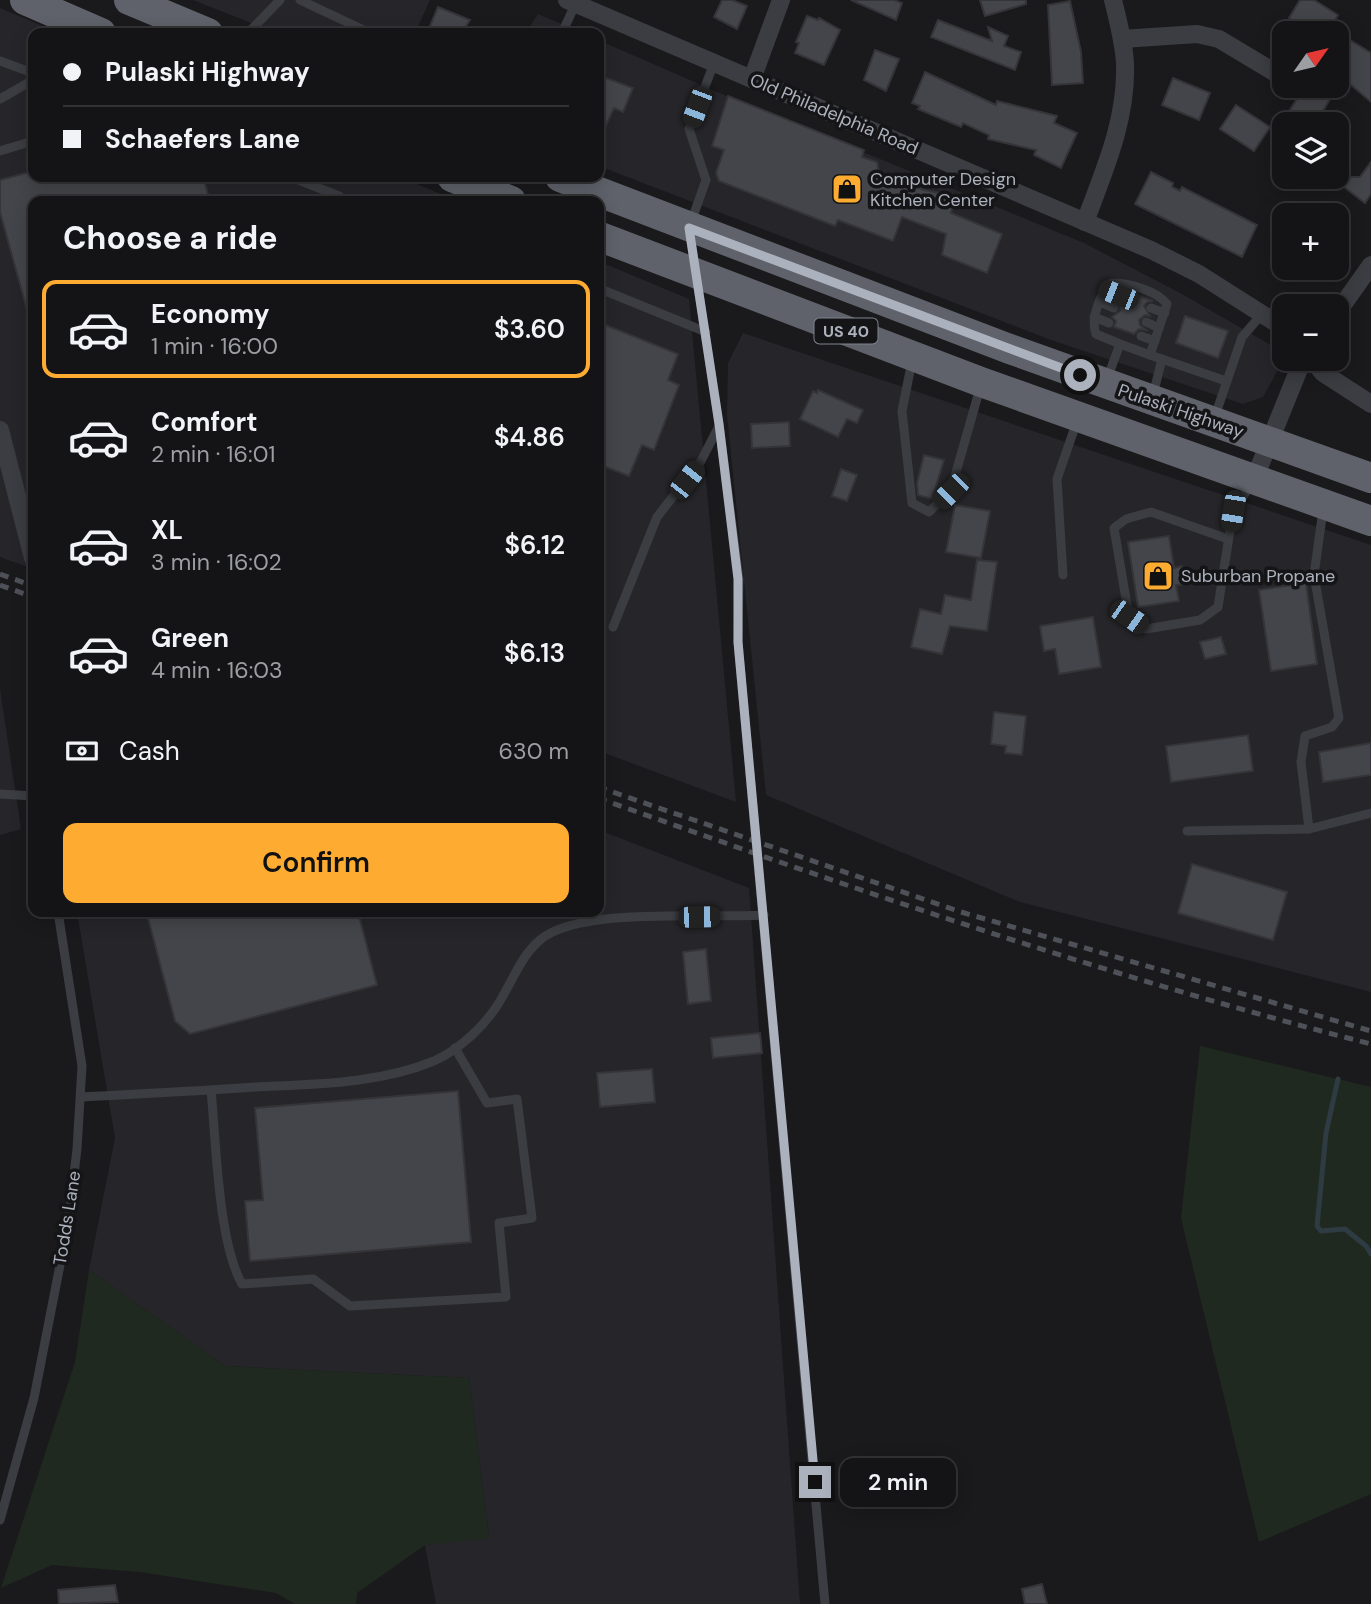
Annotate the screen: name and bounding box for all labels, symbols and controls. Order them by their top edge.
north arrow [1272,21,1349,98]
map controls [1272,21,1349,371]
text: Pulaski Highway [105,55,310,89]
street label: Old Philadelphia Road [746,68,922,160]
car [680,84,715,130]
button: layers [1272,112,1349,189]
text: Schaefers Lane [105,122,300,156]
place label: Computer Design Kitchen Center [870,167,1016,212]
shop icon: Computer Design Kitchen Center [830,172,864,206]
button: + [1272,203,1349,280]
text: Choose a ride [63,217,278,259]
car [1095,277,1142,313]
button: − [1272,294,1349,371]
text: Economy [151,297,269,331]
icon: car [67,298,130,361]
text: $3.60 [494,312,565,346]
road number: US 40 [814,318,878,344]
text: 1 min · 16:00 [151,331,278,361]
route start [1064,359,1096,391]
street label: Pulaski Highway [1115,378,1247,444]
text: Comfort [151,405,257,439]
icon: car [67,406,130,469]
text: $4.86 [494,420,565,454]
text: 2 min · 16:01 [151,439,276,469]
car [666,457,709,503]
car [929,469,974,513]
car [1220,489,1247,533]
text: XL [151,513,183,547]
icon: car [67,514,130,577]
text: $6.12 [505,528,565,562]
text: 3 min · 16:02 [151,547,282,577]
shop icon: Suburban Propane [1141,559,1175,593]
place label: Suburban Propane [1181,564,1335,588]
car [1106,596,1153,638]
text: Green [151,621,229,655]
icon: car [67,622,130,685]
text: $6.13 [504,636,565,670]
text: 4 min · 16:03 [151,655,283,685]
icon: cash [63,732,101,770]
text: Cash [119,734,180,768]
text: 630 m [499,736,569,766]
button: Confirm [63,823,569,903]
car [678,906,721,928]
street label: Todds Lane [48,1169,86,1267]
callout: 2 min [840,1458,955,1506]
route end [799,1466,831,1498]
text: 2 min [868,1467,928,1497]

